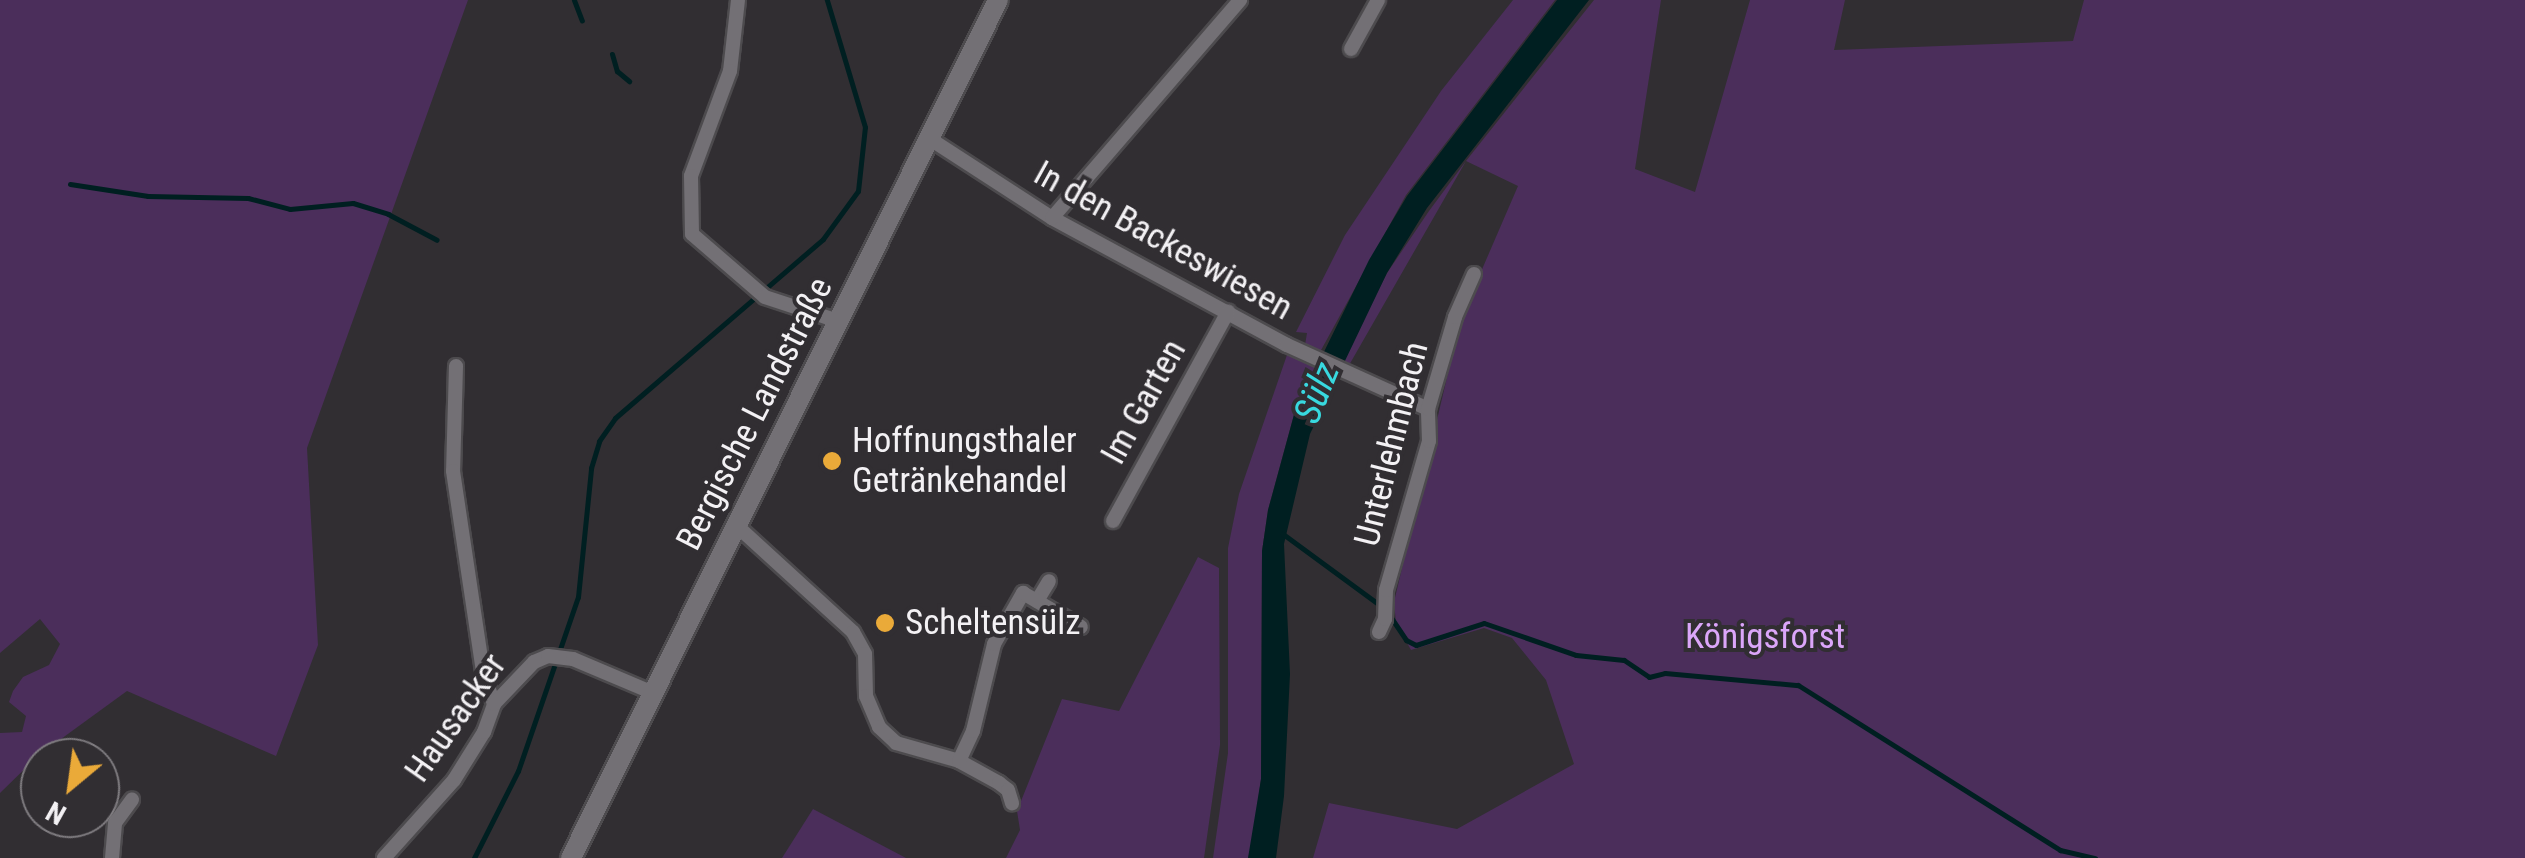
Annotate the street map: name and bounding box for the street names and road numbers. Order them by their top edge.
street label: In den Backeswiesen [1027,153,1299,329]
street label: Bergische Landstraße [668,271,842,557]
street label: Im Garten [1093,332,1195,472]
street label: Unterlehmbach [1346,338,1438,550]
street label: Hausacker [397,646,515,790]

